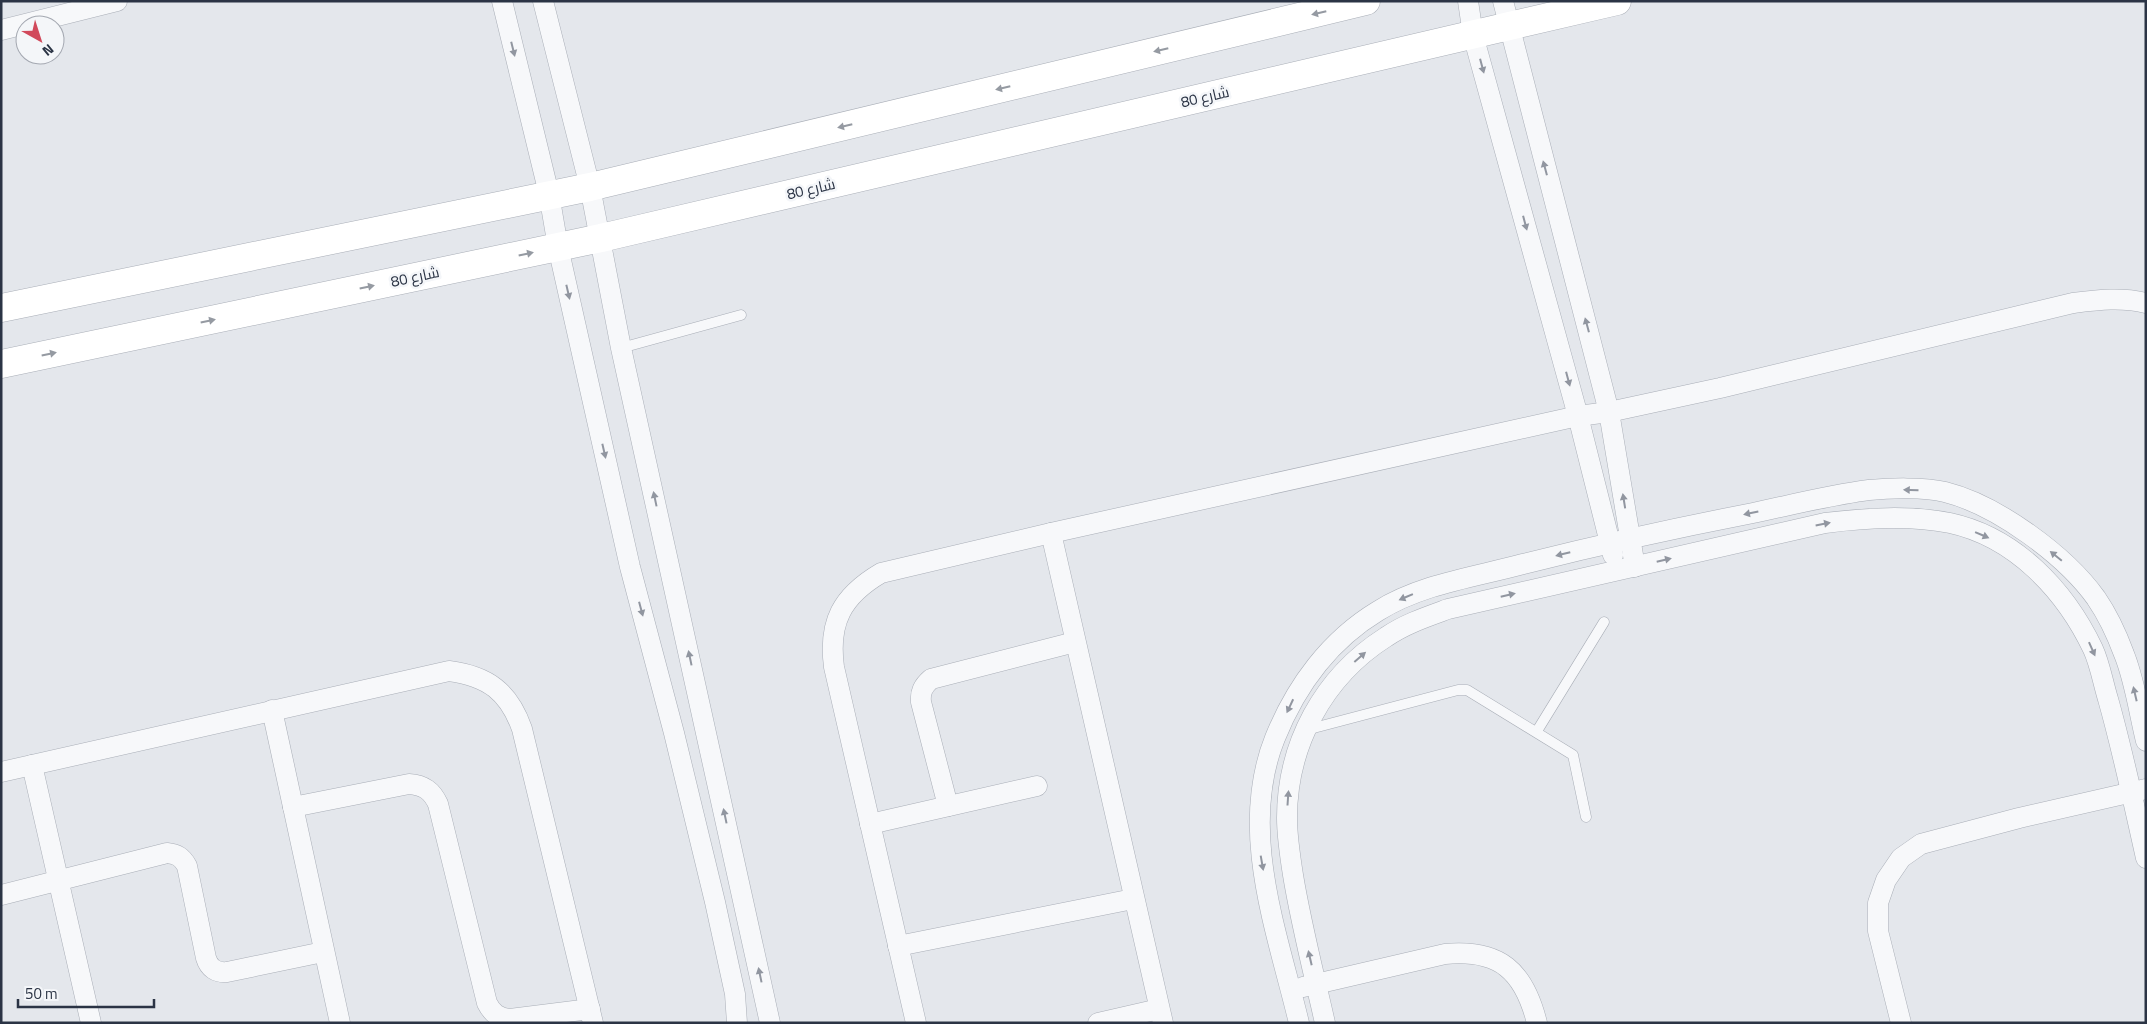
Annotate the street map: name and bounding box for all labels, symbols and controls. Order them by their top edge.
one-way arrow [1311,9,1326,17]
north arrow [15,15,65,65]
text: N [38,39,59,62]
one-way arrow [509,41,517,56]
one-way arrow [1153,46,1168,54]
one-way arrow [1478,58,1486,73]
street label: شارع 80 [1178,80,1231,113]
one-way arrow [995,84,1010,92]
one-way arrow [837,122,852,130]
one-way arrow [1541,161,1549,176]
street label: شارع 80 [784,172,837,205]
one-way arrow [1521,215,1529,230]
one-way arrow [518,250,534,258]
street label: شارع 80 [388,260,441,293]
one-way arrow [359,283,375,291]
one-way arrow [564,285,572,300]
one-way arrow [200,316,216,324]
one-way arrow [1582,318,1590,333]
one-way arrow [41,350,57,358]
one-way arrow [1564,372,1572,387]
one-way arrow [600,443,608,458]
one-way arrow [1903,486,1919,494]
one-way arrow [650,491,658,507]
one-way arrow [1619,493,1627,509]
one-way arrow [1743,509,1758,517]
one-way arrow [1815,519,1831,527]
one-way arrow [1975,531,1989,539]
one-way arrow [1555,550,1570,558]
one-way arrow [2050,550,2063,561]
one-way arrow [1657,556,1672,564]
one-way arrow [1500,591,1515,599]
one-way arrow [1399,594,1413,602]
one-way arrow [637,601,645,617]
one-way arrow [2089,642,2097,656]
one-way arrow [685,649,693,665]
one-way arrow [1353,651,1365,663]
one-way arrow [2131,686,2139,701]
one-way arrow [1286,699,1294,713]
one-way arrow [1284,790,1292,806]
one-way arrow [720,808,728,824]
one-way arrow [1259,855,1267,871]
one-way arrow [1306,951,1314,966]
one-way arrow [755,967,763,983]
scale bar [18,976,154,1008]
text: 50 m [25,982,58,1005]

